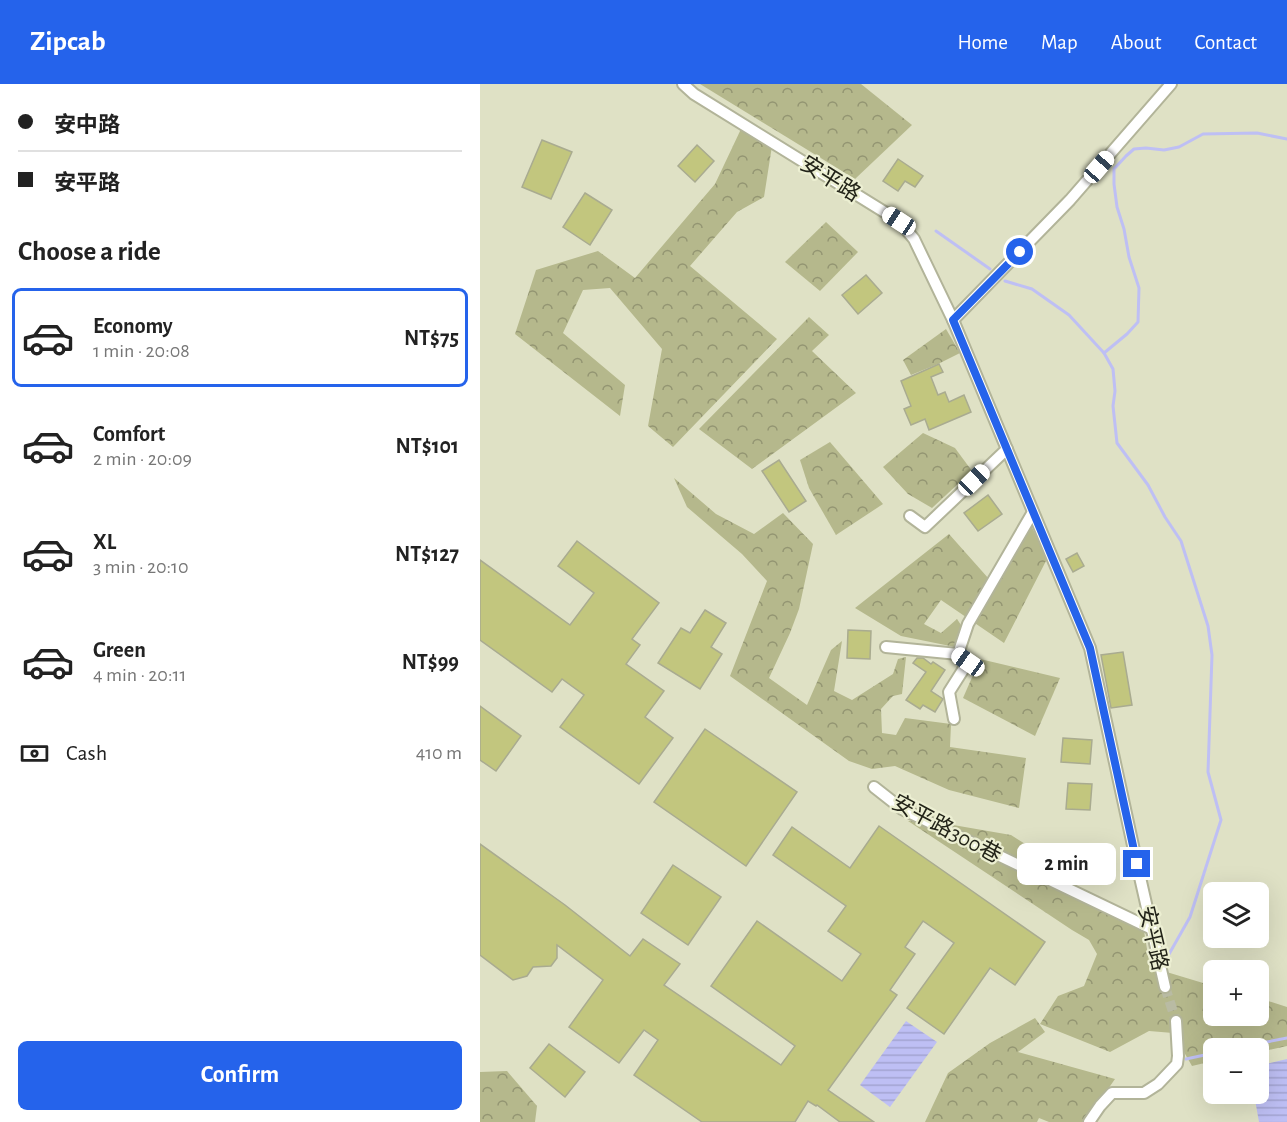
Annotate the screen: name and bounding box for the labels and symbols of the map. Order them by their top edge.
car [1080,148,1118,186]
street label: 安平路 [797,151,865,206]
car [879,204,919,238]
route start [1006,238,1033,265]
car [955,461,993,499]
car [948,644,988,680]
street label: 安平路300巷 [888,790,1005,867]
callout: 2 min [1017,843,1116,885]
route end [1123,850,1150,877]
street label: 安平路 [1135,903,1172,973]

